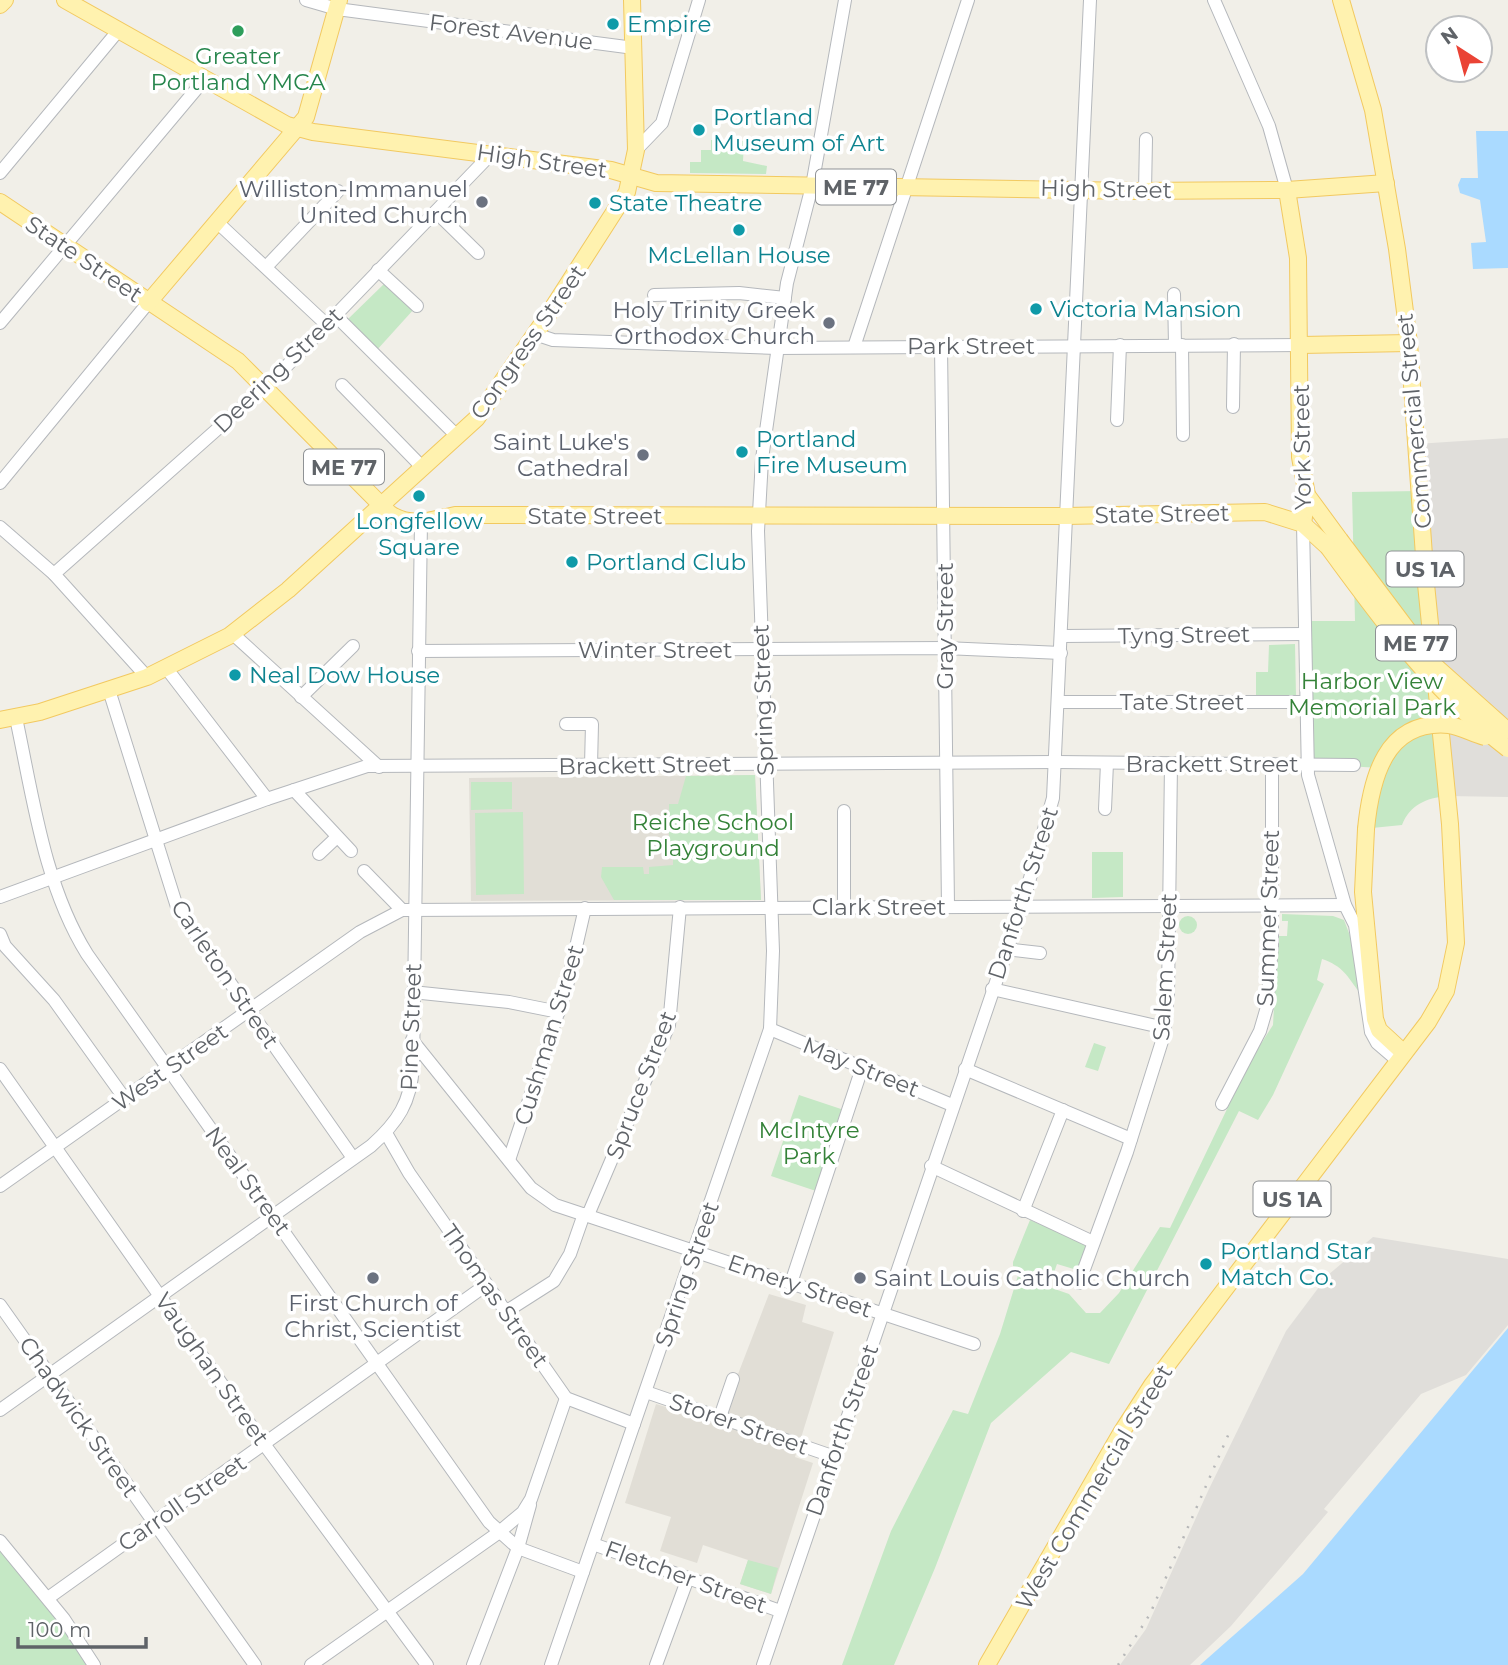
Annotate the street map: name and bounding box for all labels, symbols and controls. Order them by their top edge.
street label: Forest Avenue [428,8,594,56]
place label: Empire [627,10,711,38]
north arrow [1424,14,1494,84]
marker: Empire [605,16,621,32]
text: N [1436,22,1462,49]
marker: Greater Portland YMCA [230,23,246,39]
place label: Greater Portland YMCA [150,42,326,96]
place label: Portland Museum of Art [713,103,885,157]
marker: Portland Museum of Art [691,122,707,138]
street label: High Street [475,138,609,184]
road number: ME 77 [816,170,896,204]
street label: High Street [1040,174,1172,204]
place label: Williston-Immanuel United Church [239,175,468,229]
place label: State Theatre [609,189,762,217]
marker: Williston-Immanuel United Church [474,194,490,210]
marker: State Theatre [587,195,603,211]
street label: State Street [20,210,148,308]
marker: McLellan House [731,222,747,238]
place label: McLellan House [647,241,831,269]
street label: Congress Street [464,259,592,425]
place label: Victoria Mansion [1050,295,1242,323]
place label: Holy Trinity Greek Orthodox Church [612,296,815,350]
street label: Deering Street [208,301,348,439]
marker: Victoria Mansion [1028,301,1044,317]
street label: Commercial Street [1391,312,1437,530]
marker: Holy Trinity Greek Orthodox Church [821,315,837,331]
street label: Park Street [907,332,1035,360]
street label: York Street [1287,384,1317,510]
place label: Portland Fire Museum [756,425,908,479]
place label: Saint Luke's Cathedral [493,428,629,482]
marker: Portland Fire Museum [734,444,750,460]
marker: Saint Luke's Cathedral [635,447,651,463]
road number: ME 77 [304,449,384,484]
marker: Longfellow Square [411,488,427,504]
street label: State Street [1094,499,1230,529]
street label: State Street [528,502,662,530]
place label: Longfellow Square [355,507,483,561]
place label: Portland Club [586,548,746,576]
road number: US 1A [1386,552,1464,586]
marker: Portland Club [564,554,580,570]
street label: Gray Street [931,562,959,690]
street label: Tyng Street [1117,620,1251,650]
street label: Spring Street [746,624,780,776]
road number: ME 77 [1376,626,1456,660]
street label: Winter Street [578,636,732,664]
place label: Neal Dow House [249,661,440,689]
marker: Neal Dow House [227,667,243,683]
park label: Harbor View Memorial Park [1288,667,1456,721]
street label: Tate Street [1120,688,1244,716]
street label: Brackett Street [558,749,732,781]
street label: Brackett Street [1125,750,1299,778]
street label: Danforth Street [982,803,1064,983]
park label: Reiche School Playground [632,808,794,862]
street label: Summer Street [1251,829,1285,1007]
street label: Salem Street [1147,892,1183,1042]
street label: Clark Street [812,893,946,921]
street label: Carleton Street [165,894,285,1054]
street label: Cushman Street [508,941,590,1129]
street label: Pine Street [395,963,427,1091]
street label: Spruce Street [600,1007,682,1163]
street label: West Street [107,1017,233,1117]
street label: May Street [799,1031,923,1103]
park label: McIntyre Park [758,1116,860,1170]
street label: Neal Street [199,1121,297,1241]
road number: US 1A [1254,1182,1330,1216]
street label: Spring Street [649,1198,725,1350]
street label: Thomas Street [435,1219,555,1373]
place label: Portland Star Match Co. [1220,1237,1372,1291]
street label: Emery Street [724,1248,876,1324]
marker: Portland Star Match Co. [1198,1256,1214,1272]
place label: Saint Louis Catholic Church [874,1264,1190,1292]
marker: First Church of Christ, Scientist [365,1270,381,1286]
marker: Saint Louis Catholic Church [852,1270,868,1286]
street label: Vaughan Street [149,1287,275,1451]
place label: First Church of Christ, Scientist [284,1289,462,1343]
street label: Chadwick Street [13,1331,145,1503]
street label: Danforth Street [799,1340,885,1520]
street label: West Commercial Street [1010,1359,1178,1615]
street label: Storer Street [666,1387,812,1461]
street label: Carroll Street [113,1449,251,1557]
street label: Fletcher Street [601,1535,771,1619]
scale bar [18,1606,145,1650]
text: 100 m [28,1617,91,1642]

